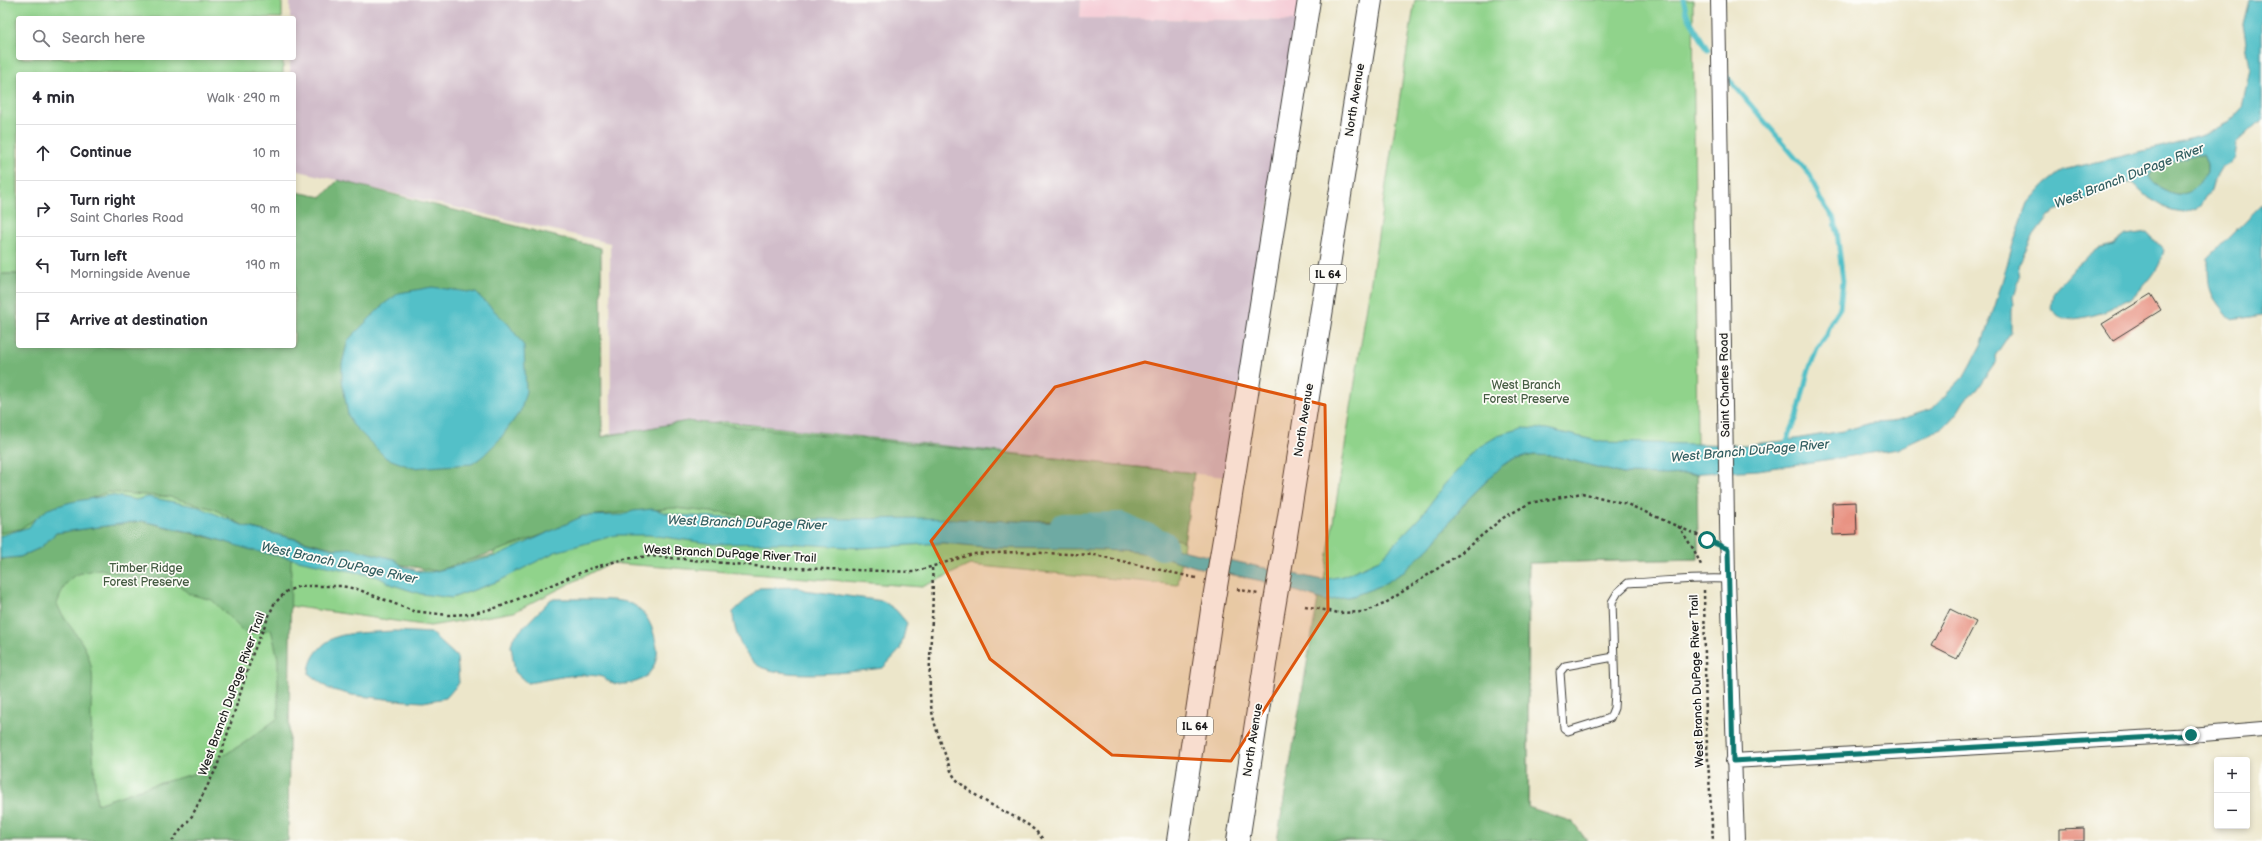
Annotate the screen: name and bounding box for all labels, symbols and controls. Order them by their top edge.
search box [16,16,296,60]
icon: search [30,27,52,49]
text: Search here [62,29,145,48]
street label: North Avenue [1342,62,1368,138]
text: 4 min [32,88,75,108]
text: Walk · 290 m [207,90,280,106]
water label: West Branch DuPage River [2052,140,2207,212]
icon: ahead [32,142,54,164]
text: Continue [70,143,132,162]
text: 10 m [253,145,280,161]
text: Turn right [70,191,135,210]
icon: right [32,198,54,220]
text: 90 m [251,201,280,217]
text: Saint Charles Road [70,210,183,226]
text: Turn left [70,247,127,266]
icon: left [32,254,54,276]
text: 190 m [246,257,280,273]
road number: IL 64 [1310,265,1346,283]
text: Morningside Avenue [70,266,190,282]
icon: arrive [32,310,54,332]
text: Arrive at destination [70,311,208,330]
street label: Saint Charles Road [1717,332,1733,437]
park label: West Branch Forest Preserve [1483,378,1569,407]
street label: North Avenue [1291,382,1317,458]
water label: West Branch DuPage River [1670,436,1831,466]
water label: West Branch DuPage River [667,512,828,534]
route start [1698,531,1716,549]
water label: West Branch DuPage River [260,539,420,588]
street label: West Branch DuPage River Trail [643,542,817,566]
park label: Timber Ridge Forest Preserve [103,561,189,590]
street label: West Branch DuPage River Trail [1686,594,1708,768]
street label: West Branch DuPage River Trail [195,610,269,778]
street label: North Avenue [1240,702,1266,778]
road number: IL 64 [1177,717,1213,735]
route end [2182,726,2200,744]
map controls [2214,757,2250,829]
button: + [2214,757,2250,793]
button: − [2214,793,2250,829]

